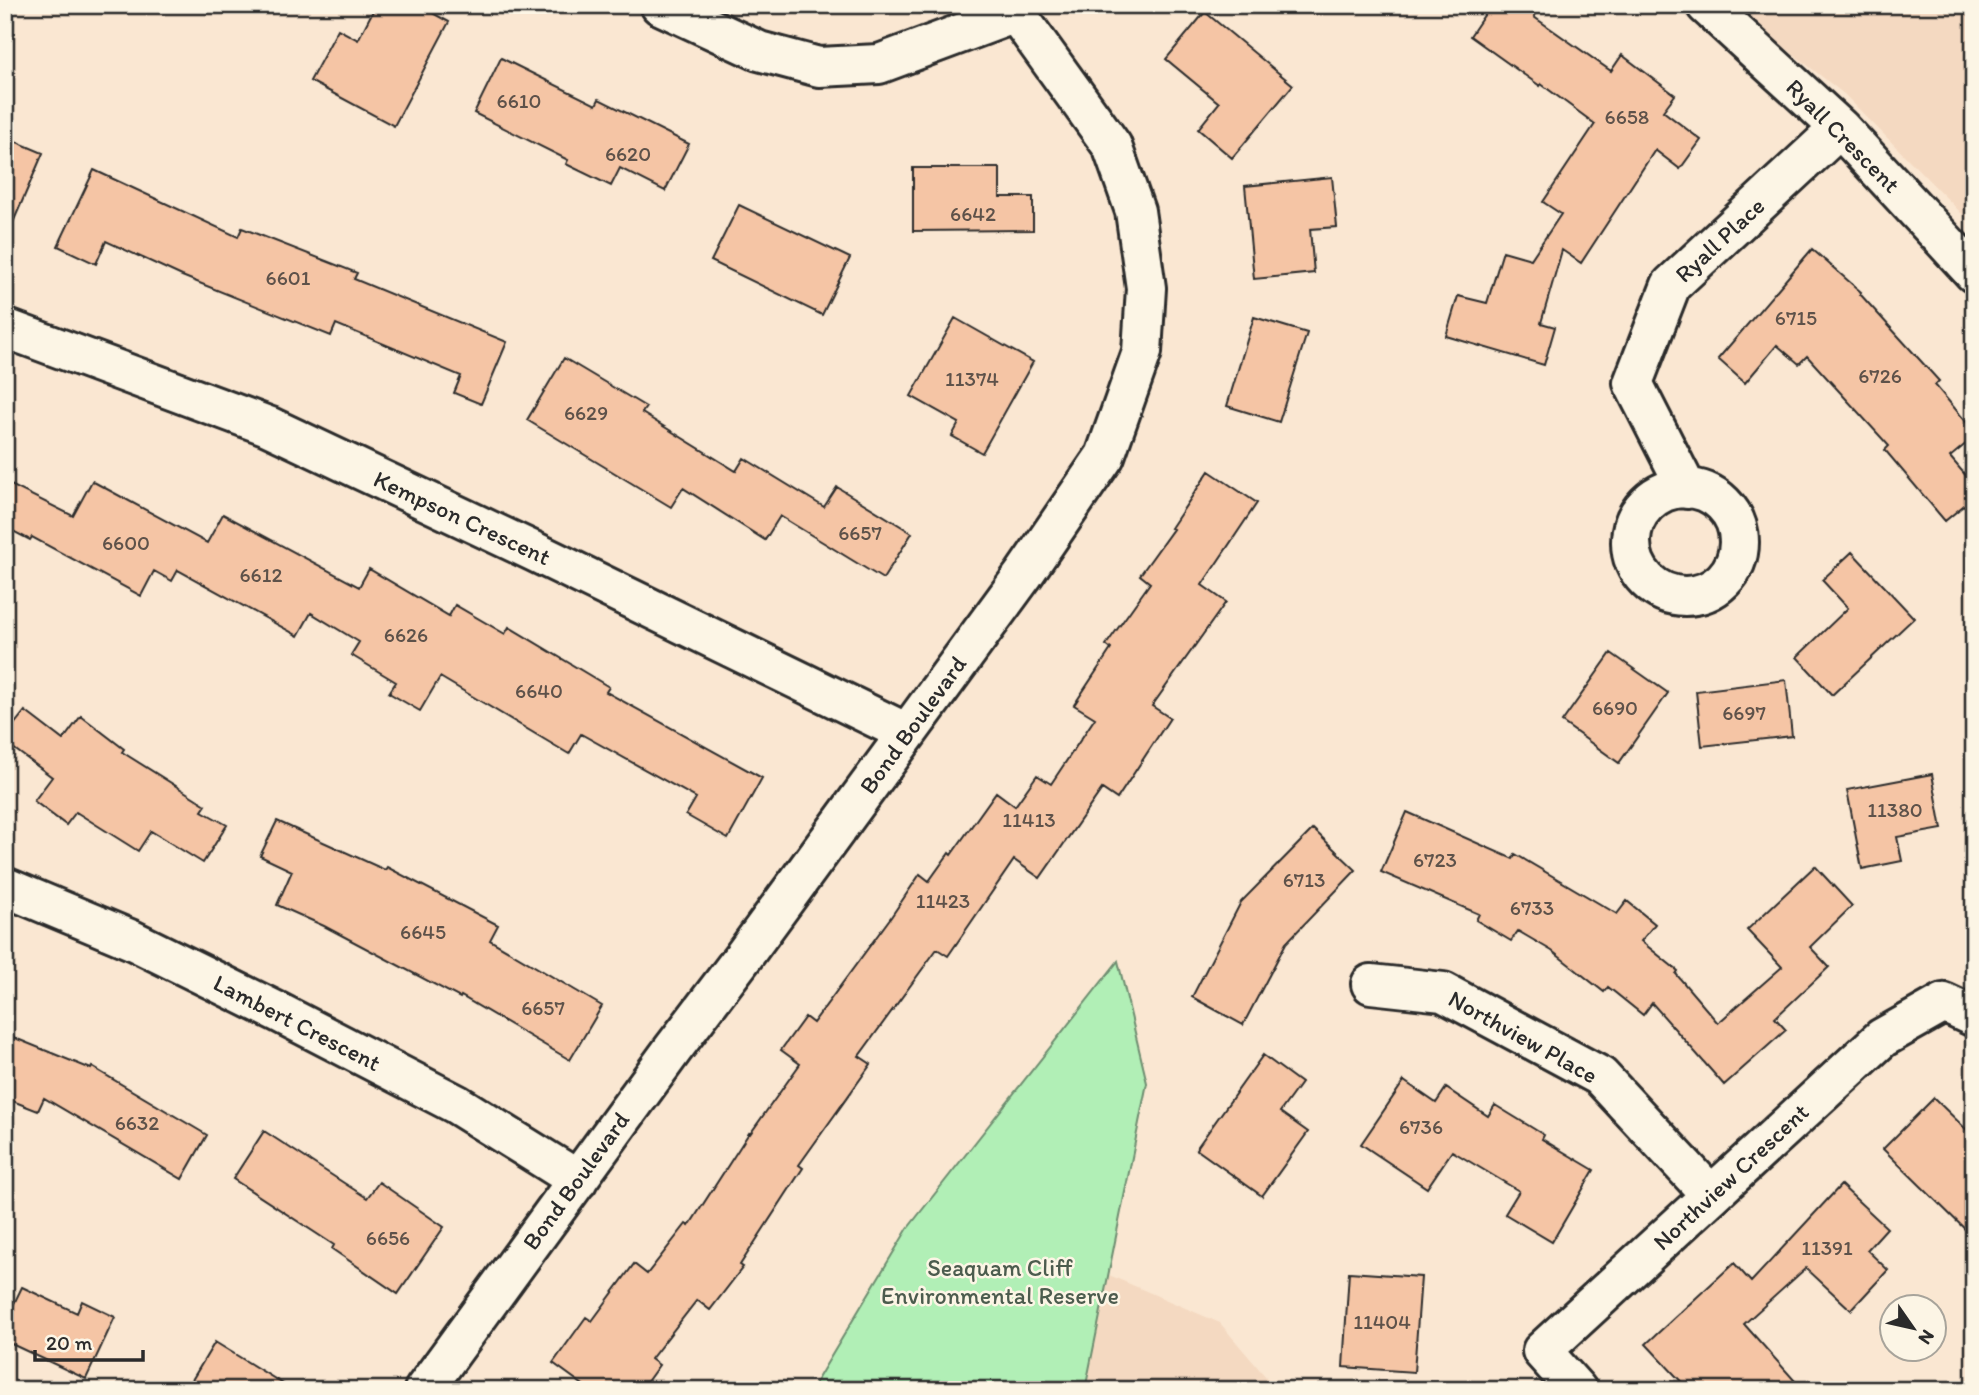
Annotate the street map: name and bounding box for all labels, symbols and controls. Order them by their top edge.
street label: Ryall Crescent [1780,73,1906,199]
house number: 6610 [497,88,541,113]
house number: 6658 [1605,104,1649,129]
house number: 6620 [605,141,651,166]
street label: Ryall Place [1669,191,1770,288]
house number: 6642 [950,201,996,226]
house number: 6601 [266,265,311,290]
house number: 6715 [1775,305,1817,330]
house number: 6726 [1858,363,1902,388]
house number: 11374 [945,366,999,391]
house number: 6629 [564,400,608,425]
street label: Kempson Crescent [369,464,555,571]
house number: 6657 [838,520,882,545]
house number: 6600 [102,530,150,555]
house number: 6612 [239,562,283,587]
house number: 6626 [384,622,428,647]
street label: Bond Boulevard [853,650,972,799]
house number: 6640 [515,678,563,703]
house number: 6690 [1592,695,1638,720]
house number: 6697 [1722,700,1766,725]
house number: 11380 [1867,797,1923,822]
house number: 11413 [1002,807,1056,832]
house number: 6723 [1413,847,1457,872]
house number: 6713 [1283,867,1325,892]
house number: 11423 [916,888,970,913]
house number: 6733 [1510,895,1554,920]
house number: 6645 [400,919,446,944]
street label: Lambert Crescent [209,968,386,1077]
street label: Northview Place [1444,984,1603,1089]
house number: 6657 [521,995,565,1020]
street label: Northview Crescent [1647,1097,1815,1256]
street label: Bond Boulevard [516,1106,635,1255]
house number: 6632 [115,1110,159,1135]
house number: 6736 [1399,1114,1443,1139]
house number: 6656 [366,1225,410,1250]
house number: 11391 [1801,1235,1853,1260]
park label: Seaquam Cliff Environmental Reserve [881,1253,1119,1310]
north arrow [1878,1294,1948,1364]
house number: 11404 [1353,1309,1411,1334]
scale bar [35,1318,144,1362]
text: N [1914,1325,1940,1349]
text: 20 m [46,1330,93,1355]

